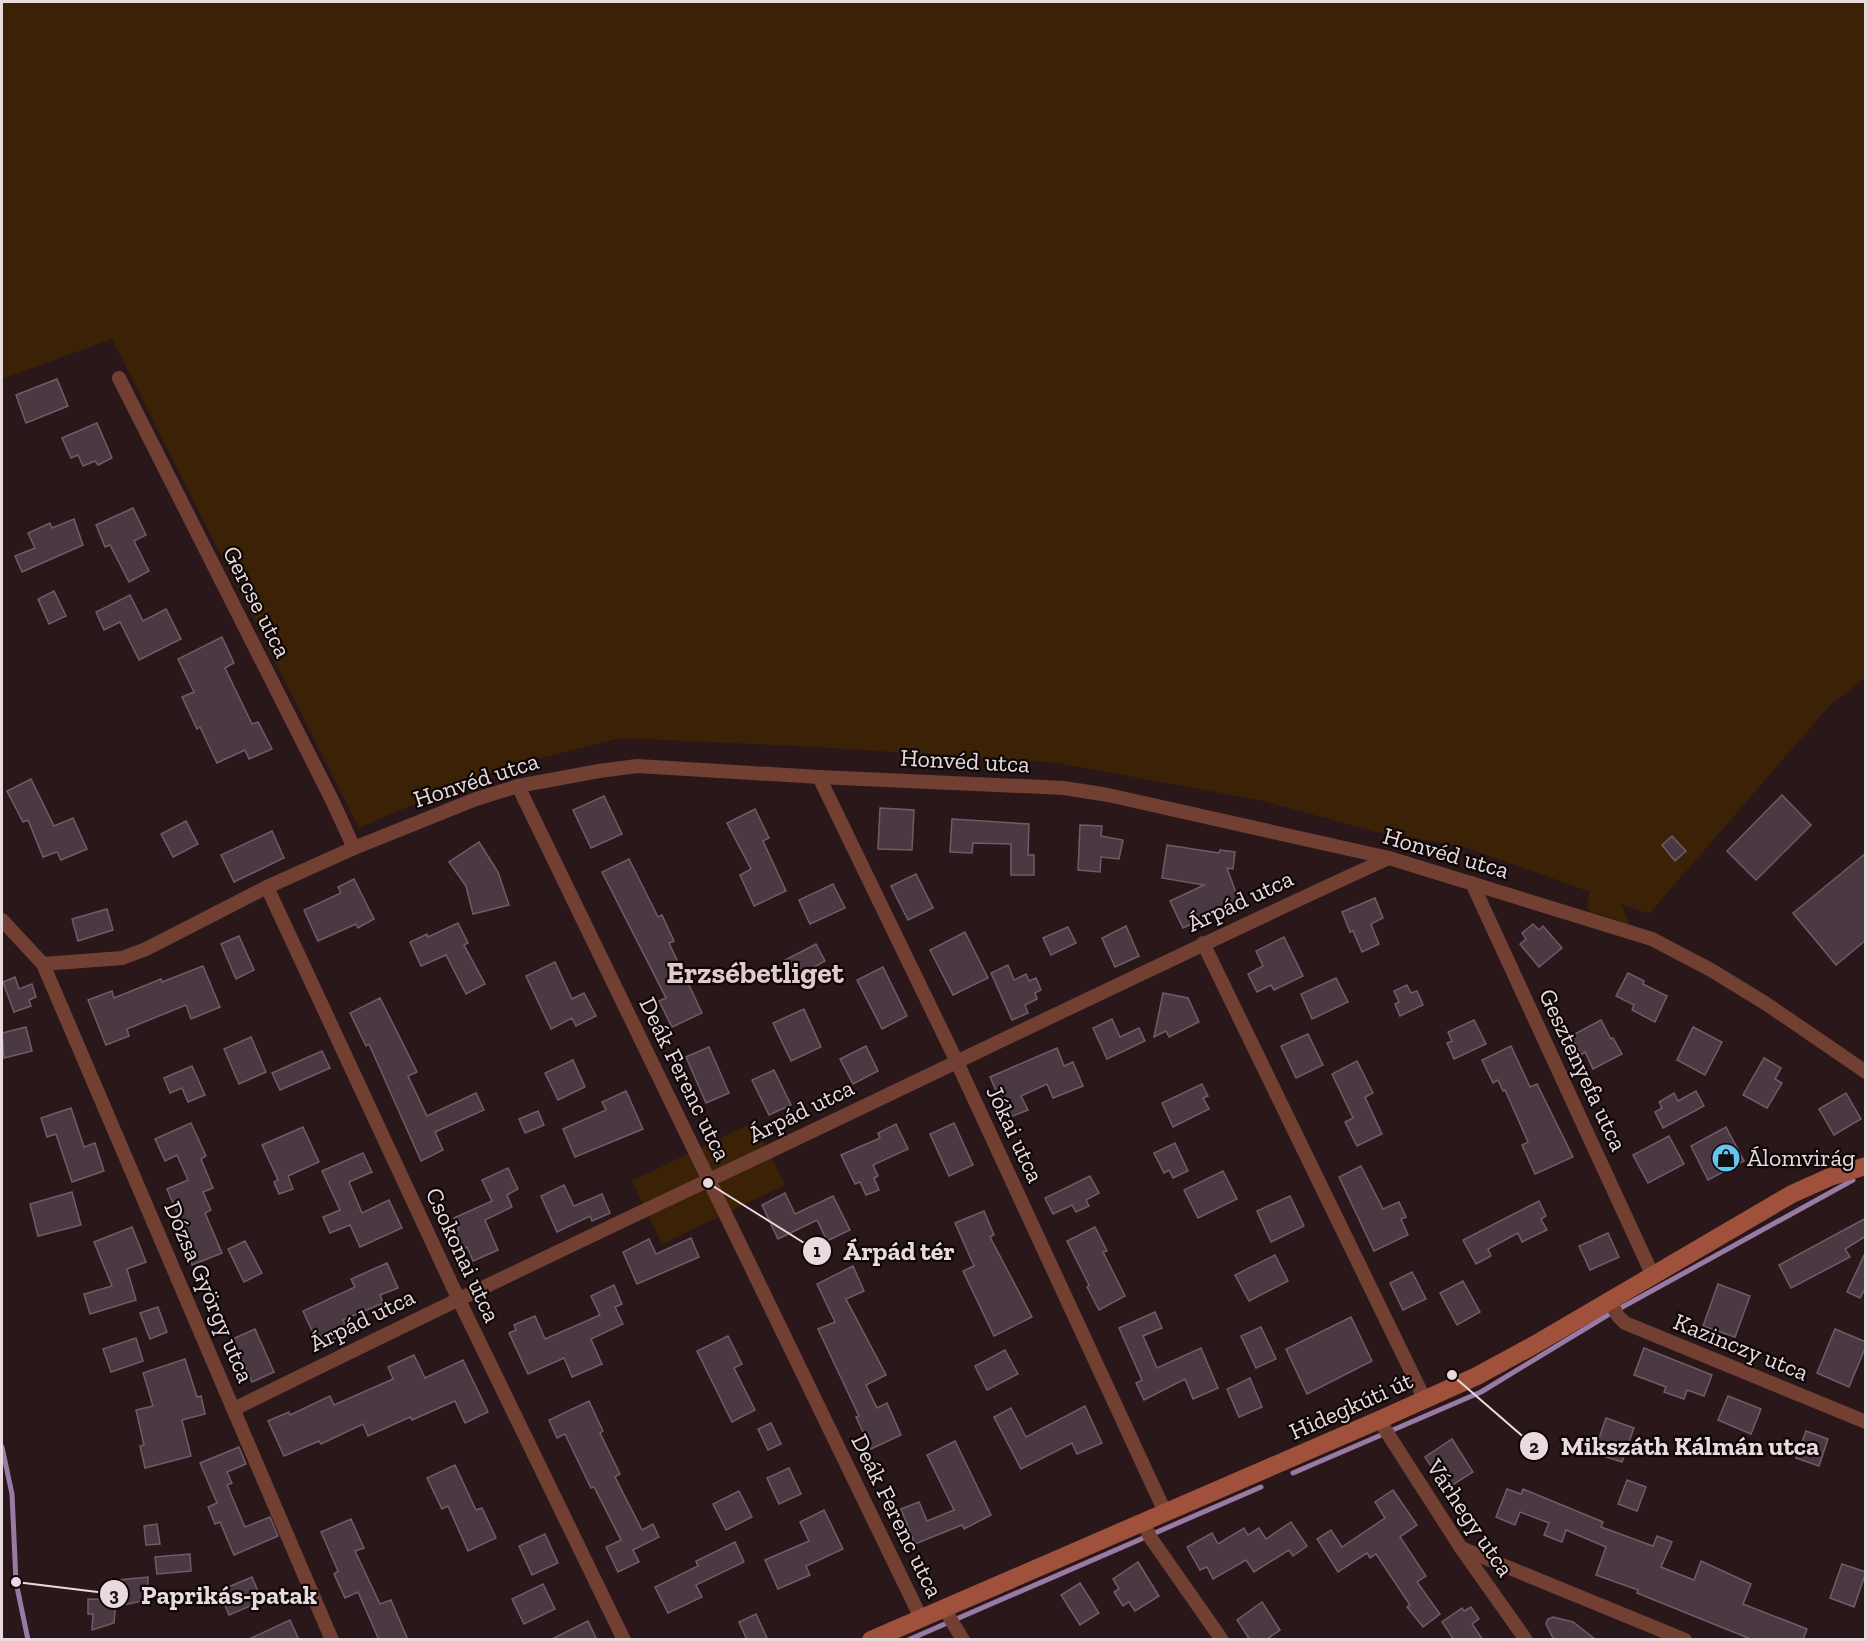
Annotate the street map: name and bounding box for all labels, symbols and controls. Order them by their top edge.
street label: Gercse utca [217,541,298,663]
street label: Honvéd utca [899,743,1031,778]
street label: Honvéd utca [410,746,542,813]
street label: Honvéd utca [1380,821,1513,884]
street label: Árpád utca [1182,863,1298,938]
district label: Erzsébetliget [666,955,845,991]
street label: Gesztenyefa utca [1533,984,1634,1156]
street label: Deák Ferenc utca [633,992,738,1166]
street label: Árpád utca [743,1072,859,1149]
street label: Jókai utca [980,1081,1051,1187]
shop icon: Álomvirág [1710,1142,1742,1174]
place label: Álomvirág [1747,1143,1855,1172]
street label: Csokonai utca [420,1183,507,1327]
street label: Dózsa György utca [158,1197,261,1387]
callout: Árpád tér [802,1229,967,1273]
text: Árpád tér [843,1235,955,1267]
text: 1 [813,1240,821,1262]
street label: Árpád utca [304,1281,420,1358]
street label: Kazinczy utca [1670,1306,1813,1387]
street label: Hidegkúti út [1285,1365,1417,1446]
callout: Mikszáth Kálmán utca [1519,1424,1831,1468]
street label: Deák Ferenc utca [845,1429,950,1603]
text: Mikszáth Kálmán utca [1561,1430,1819,1462]
text: 2 [1529,1436,1539,1458]
street label: Várhegy utca [1420,1453,1521,1582]
callout: Paprikás-patak [99,1572,329,1616]
text: Paprikás-patak [141,1579,318,1611]
text: 3 [109,1584,119,1606]

